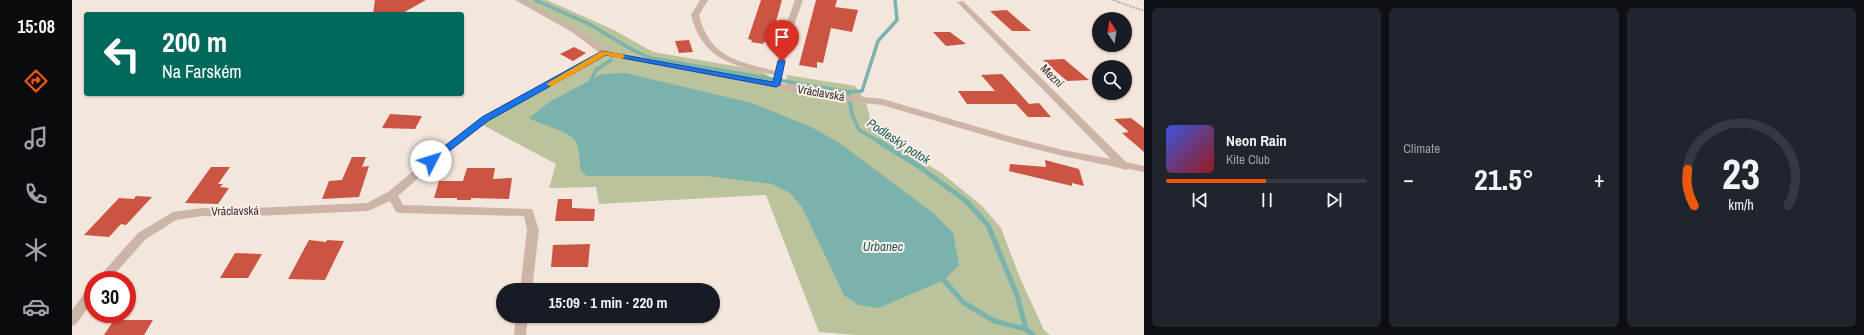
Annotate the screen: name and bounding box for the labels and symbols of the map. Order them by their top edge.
north arrow [1092,12,1132,52]
pin [765,20,799,61]
street label: Mezní [1037,61,1067,91]
street label: Vráclavská [796,81,846,105]
water label: Podleský potok [864,115,934,169]
position arrow [410,140,452,182]
street label: Vráclavská [211,203,260,219]
water label: Urbanec [863,238,904,255]
speed limit sign: 30 [84,271,136,323]

